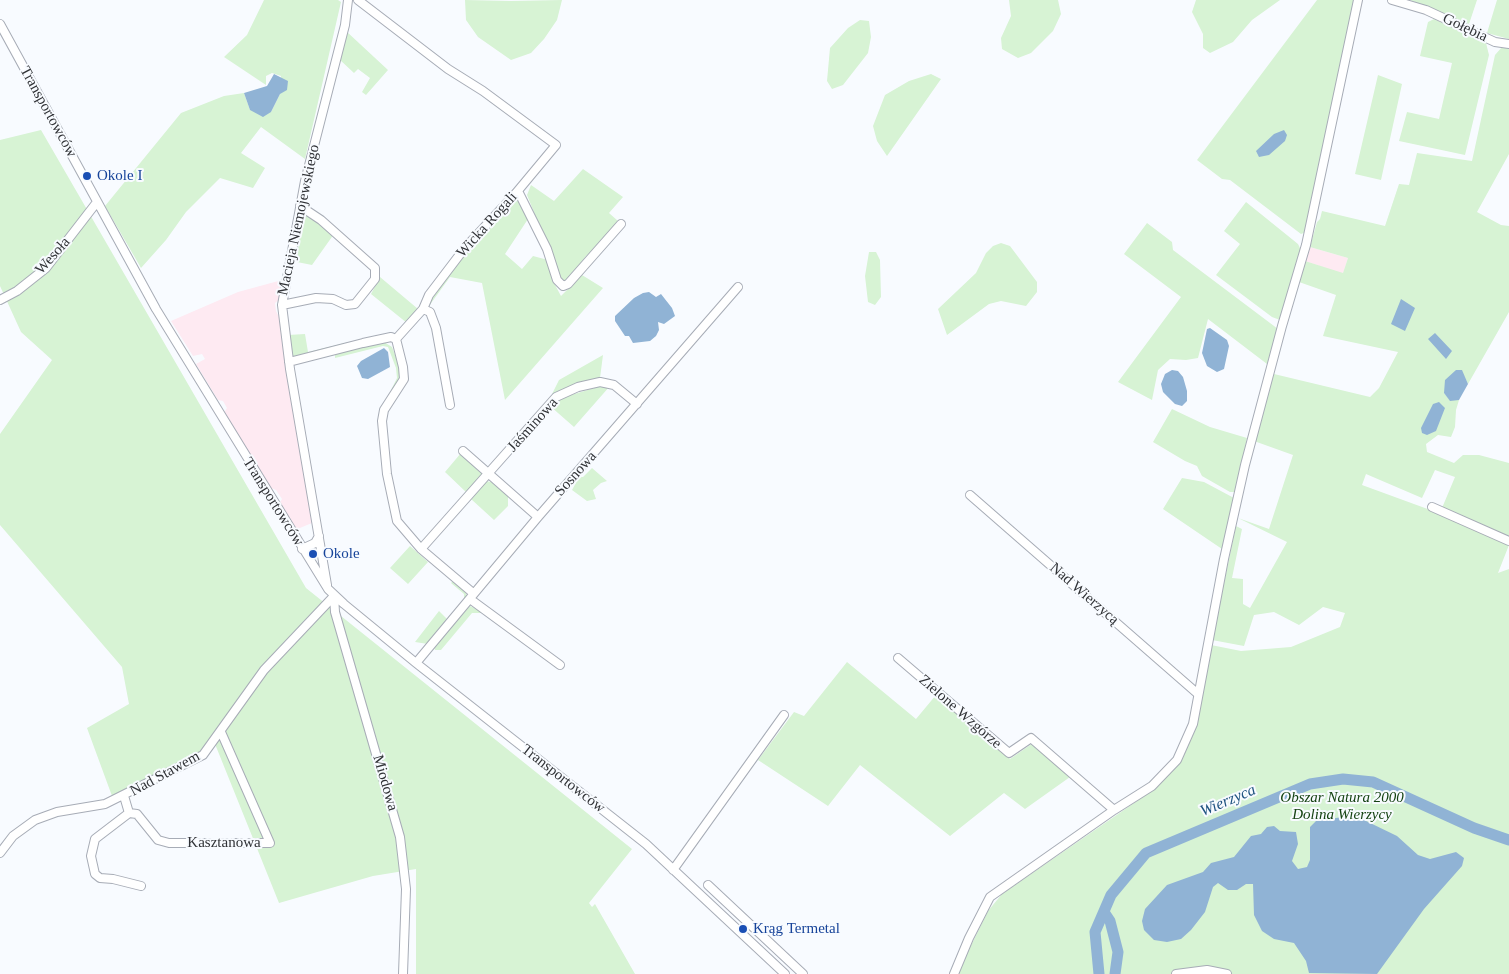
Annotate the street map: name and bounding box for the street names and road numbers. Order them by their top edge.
street label: Gołębia [1440,10,1490,46]
street label: Transportowców [16,63,80,161]
street label: Macieja Niemojewskiego [274,143,324,297]
street label: Wicka Rogali [453,188,521,262]
street label: Wesoła [32,234,74,278]
street label: Jaśminowa [504,394,562,456]
street label: Sosnowa [551,448,601,500]
street label: Transportowców [239,454,307,550]
street label: Nad Wierzycą [1046,559,1122,629]
street label: Zielone Wzgórze [915,671,1005,753]
street label: Transportowców [518,741,608,817]
street label: Nad Stawem [127,747,203,801]
street label: Miodowa [368,753,402,813]
street label: Kasztanowa [187,834,261,852]

